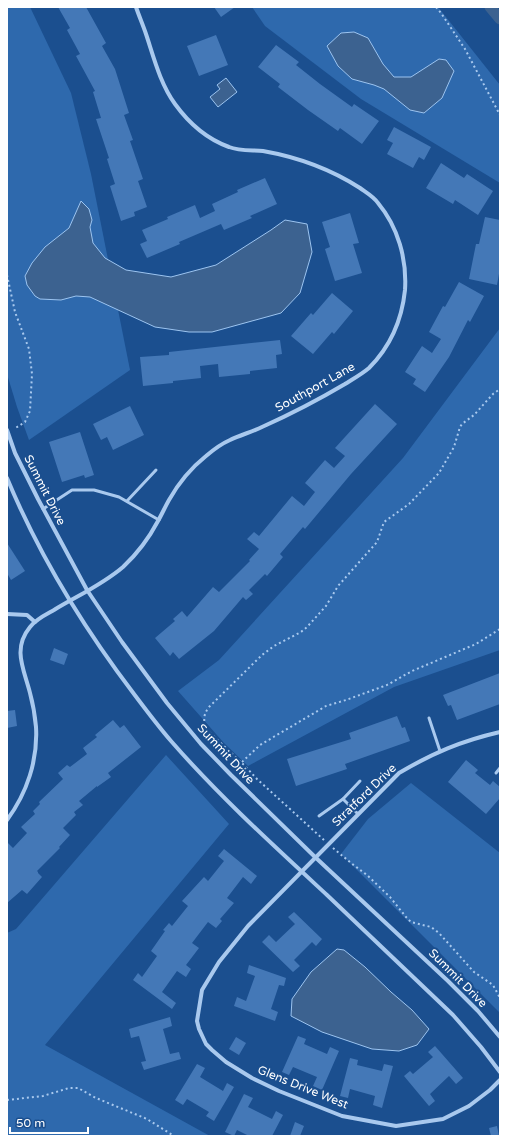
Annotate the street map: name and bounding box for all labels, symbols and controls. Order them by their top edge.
street label: Southport Lane [273,359,357,415]
street label: Summit Drive [21,453,69,528]
street label: Summit Drive [195,721,257,787]
street label: Stratford Drive [329,761,399,829]
street label: Summit Drive [426,946,490,1010]
street label: Glens Drive West [256,1062,351,1112]
scale bar [10,1109,88,1135]
text: 50 m [16,1116,45,1130]

